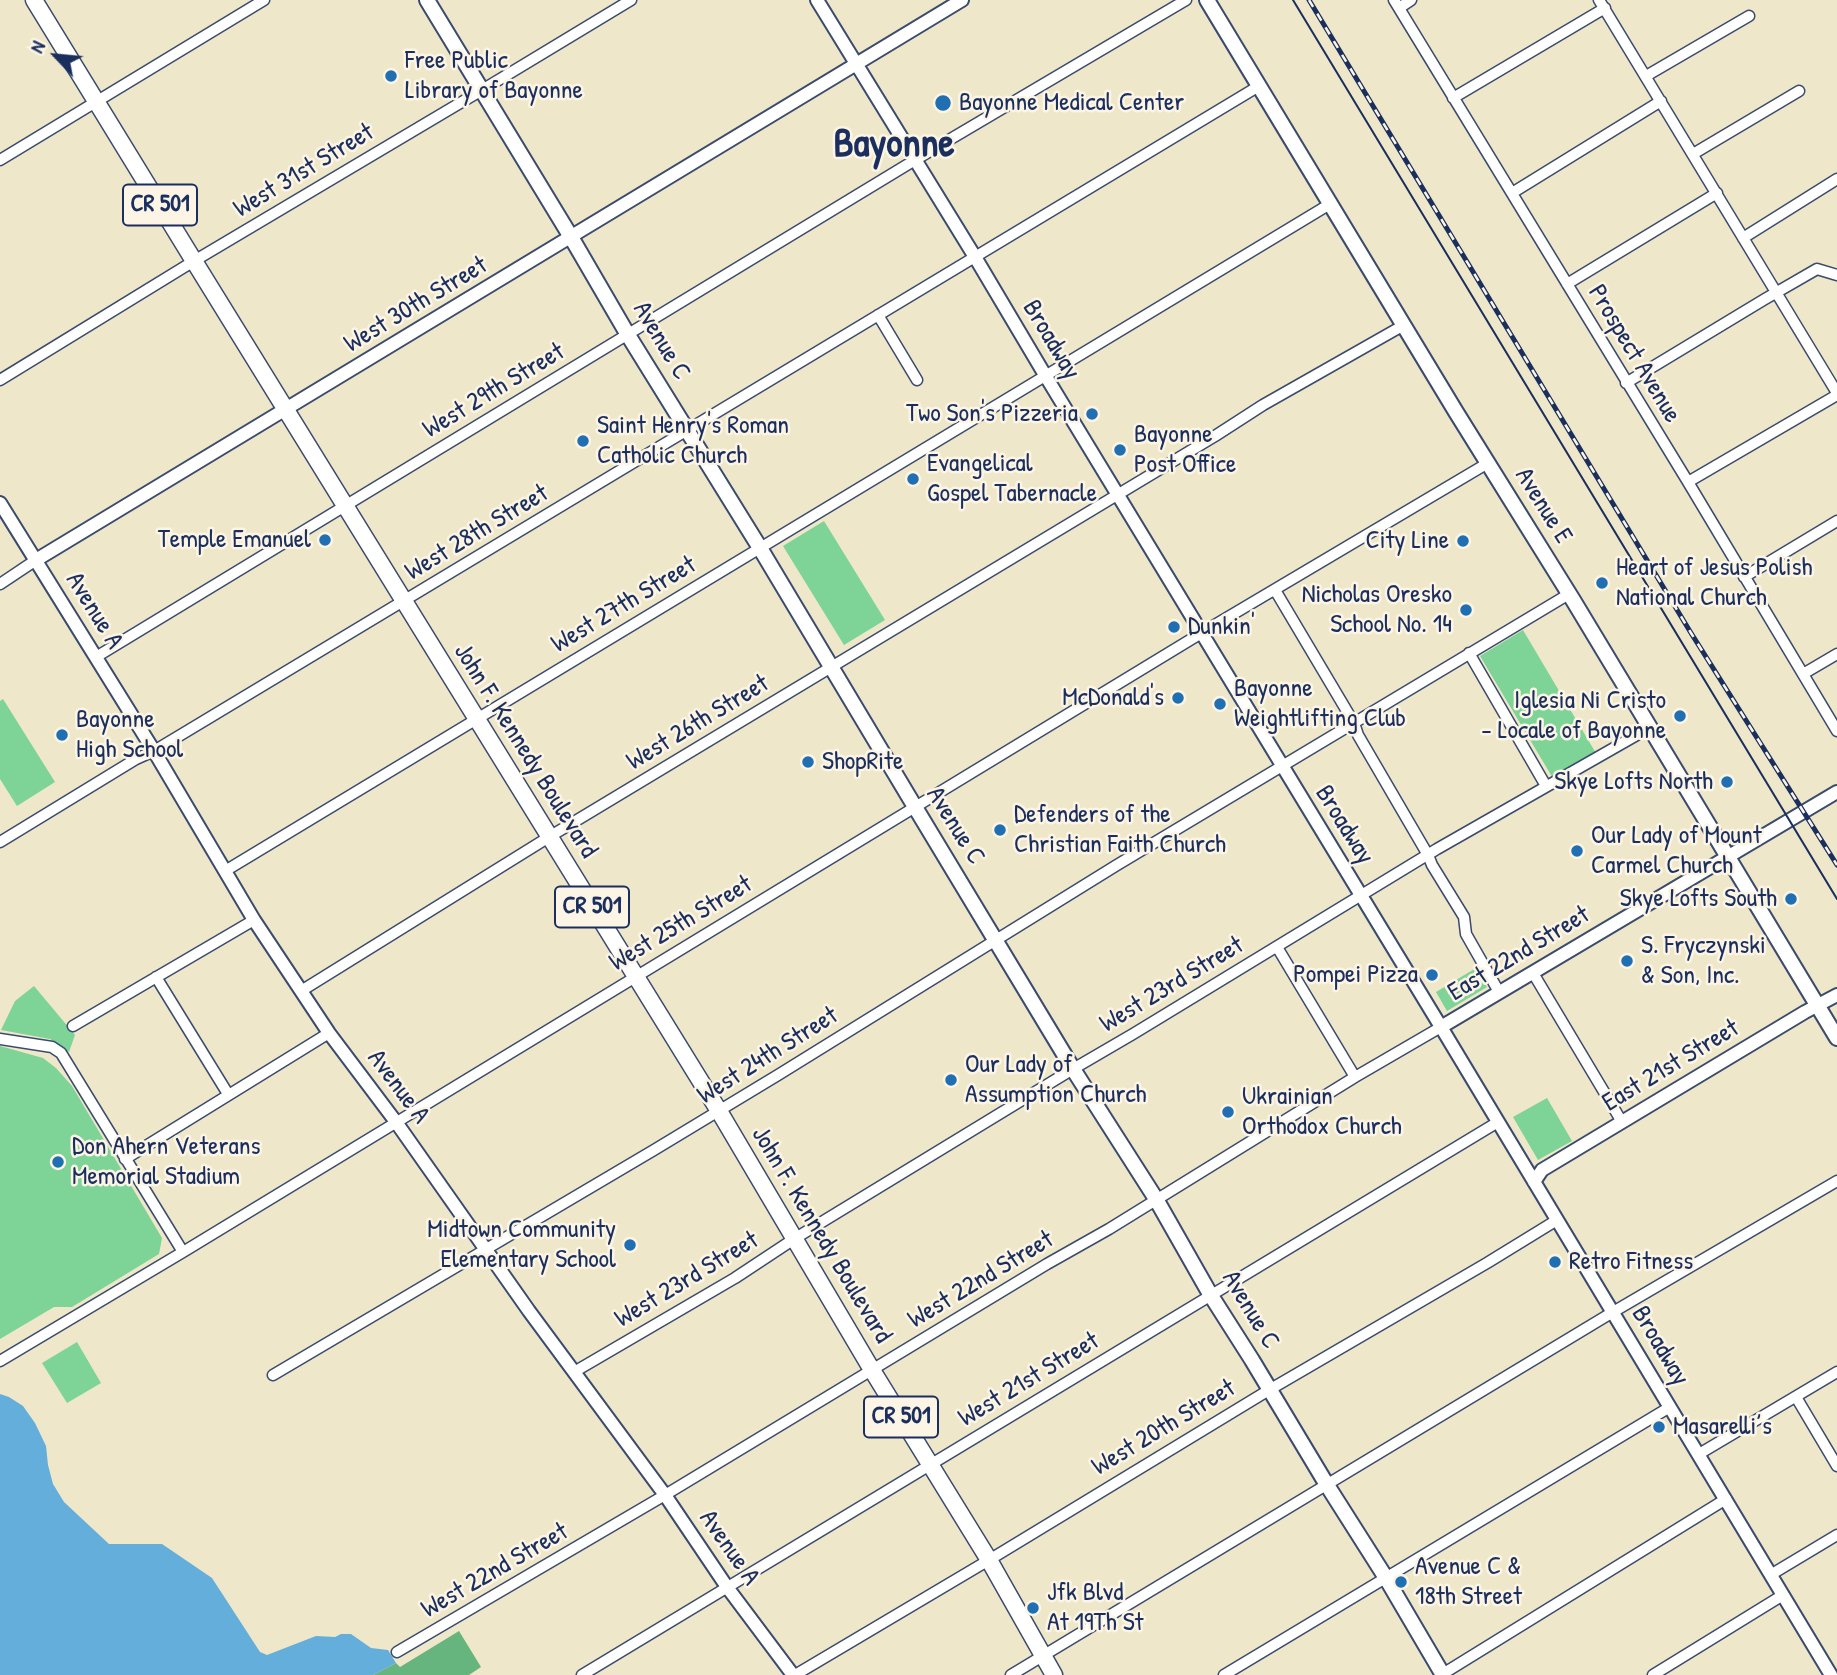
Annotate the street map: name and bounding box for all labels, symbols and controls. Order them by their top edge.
north arrow [21,21,91,91]
text: N [23,37,51,57]
place label: Free Public Library of Bayonne [405,45,583,106]
marker: Free Public Library of Bayonne [383,68,399,84]
place label: Bayonne Medical Center [959,87,1184,119]
marker: Bayonne Medical Center [933,93,953,113]
street label: West 31st Street [228,117,380,225]
district label: Bayonne [833,121,955,169]
road number: CR 501 [123,184,197,226]
street label: West 30th Street [339,250,493,360]
street label: Prospect Avenue [1581,279,1687,429]
street label: Broadway [1015,295,1087,385]
street label: Avenue C [625,296,697,386]
street label: West 29th Street [418,337,570,445]
place label: Two Son's Pizzeria [906,398,1078,430]
marker: Two Son's Pizzeria [1084,406,1100,422]
place label: Saint Henry's Roman Catholic Church [597,410,789,472]
place label: Bayonne Post Office [1134,419,1236,480]
marker: Saint Henry's Roman Catholic Church [575,433,591,449]
marker: Bayonne Post Office [1112,442,1128,458]
place label: Evangelical Gospel Tabernacle [927,448,1097,510]
street label: Avenue E [1508,462,1578,550]
marker: Evangelical Gospel Tabernacle [905,471,921,487]
street label: West 28th Street [400,478,554,588]
place label: Temple Emanuel [158,524,311,556]
place label: City Line [1365,525,1449,557]
marker: Temple Emanuel [317,532,333,548]
marker: City Line [1455,533,1471,549]
street label: West 27th Street [546,550,702,660]
place label: Heart of Jesus Polish National Church [1616,552,1812,614]
street label: Avenue A [58,567,130,655]
marker: Heart of Jesus Polish National Church [1594,575,1610,591]
place label: Nicholas Oresko School No. 14 [1302,579,1452,640]
marker: Nicholas Oresko School No. 14 [1458,602,1474,618]
place label: Dunkin' [1188,611,1255,643]
marker: Dunkin' [1166,619,1182,635]
street label: John F. Kennedy Boulevard [446,638,604,864]
street label: West 26th Street [621,668,775,778]
place label: Bayonne Weightlifting Club [1234,673,1406,734]
place label: McDonald's [1062,682,1164,714]
place label: Iglesia Ni Cristo - Locale of Bayonne [1481,685,1666,746]
marker: McDonald's [1170,690,1186,706]
marker: Bayonne Weightlifting Club [1212,696,1228,712]
place label: Bayonne High School [76,704,183,766]
marker: Iglesia Ni Cristo - Locale of Bayonne [1672,708,1688,724]
marker: Bayonne High School [54,727,70,743]
place label: ShopRite [822,746,903,778]
marker: ShopRite [800,754,816,770]
place label: Skye Lofts North [1554,766,1713,798]
marker: Skye Lofts North [1719,774,1735,790]
street label: Broadway [1308,780,1380,870]
street label: Avenue C [919,781,991,871]
place label: Defenders of the Christian Faith Church [1014,799,1226,860]
place label: Our Lady of Mount Carmel Church [1591,820,1762,882]
marker: Defenders of the Christian Faith Church [992,822,1008,838]
marker: Our Lady of Mount Carmel Church [1569,843,1585,859]
street label: West 25th Street [604,869,758,979]
place label: Skye Lofts South [1620,883,1777,915]
road number: CR 501 [555,887,629,928]
marker: Skye Lofts South [1783,891,1799,907]
street label: East 22nd Street [1443,900,1595,1008]
street label: West 23rd Street [1095,930,1249,1040]
place label: S. Fryczynski & Son, Inc. [1641,930,1766,992]
marker: S. Fryczynski & Son, Inc. [1619,953,1635,969]
place label: Pompei Pizza [1293,959,1418,991]
marker: Pompei Pizza [1424,967,1440,983]
street label: West 24th Street [692,1000,844,1112]
street label: East 21st Street [1597,1013,1745,1119]
street label: Avenue A [360,1044,436,1130]
place label: Our Lady of Assumption Church [965,1049,1146,1110]
marker: Our Lady of Assumption Church [943,1072,959,1088]
place label: Ukrainian Orthodox Church [1242,1081,1402,1142]
marker: Ukrainian Orthodox Church [1220,1104,1236,1120]
street label: John F. Kennedy Boulevard [744,1121,898,1349]
place label: Don Ahern Veterans Memorial Stadium [72,1131,260,1192]
marker: Don Ahern Veterans Memorial Stadium [50,1154,66,1170]
place label: Midtown Community Elementary School [427,1214,616,1276]
street label: West 22nd Street [903,1224,1059,1336]
street label: West 23rd Street [610,1225,764,1335]
marker: Midtown Community Elementary School [622,1237,638,1253]
place label: Retro Fitness [1569,1246,1693,1278]
marker: Retro Fitness [1547,1254,1563,1270]
street label: Avenue C [1214,1265,1286,1355]
street label: Broadway [1624,1301,1696,1391]
street label: West 21st Street [953,1326,1105,1434]
street label: West 20th Street [1087,1373,1241,1483]
road number: CR 501 [864,1396,938,1437]
place label: Masarelli’s [1673,1411,1772,1443]
marker: Masarelli’s [1651,1419,1667,1435]
street label: Avenue A [692,1504,766,1592]
street label: West 22nd Street [416,1516,574,1626]
place label: Avenue C & 18th Street [1415,1551,1522,1612]
marker: Avenue C & 18th Street [1393,1574,1409,1590]
place label: Jfk Blvd At 19Th St [1047,1577,1144,1638]
marker: Jfk Blvd At 19Th St [1025,1600,1041,1616]

